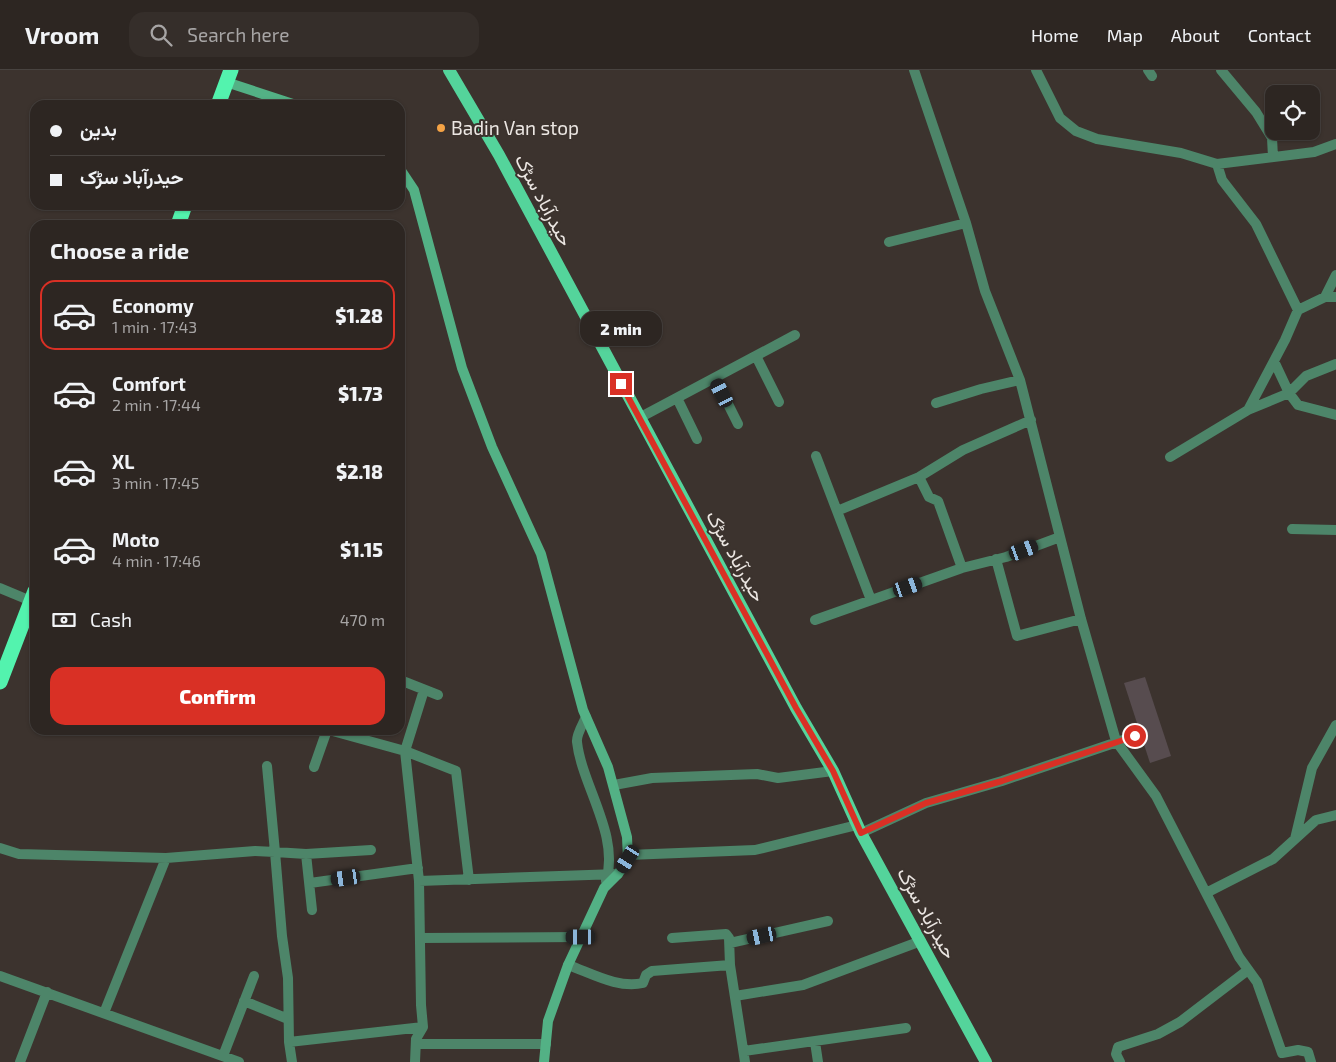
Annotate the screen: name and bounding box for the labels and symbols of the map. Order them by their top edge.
place label: Badin Van stop [451,116,579,139]
marker: Badin Van stop [435,122,447,134]
street label: حیدرآباد سڑک [510,150,578,250]
callout: 2 min [580,312,662,346]
route end [610,373,632,395]
car [708,376,735,410]
street label: حیدرآباد سڑک [701,506,771,606]
car [1007,538,1040,562]
car [891,575,924,599]
route start [1124,725,1146,747]
car [613,842,642,876]
street label: حیدرآباد سڑک [892,863,962,963]
car [330,868,361,888]
car [745,926,778,946]
car [566,930,596,945]

